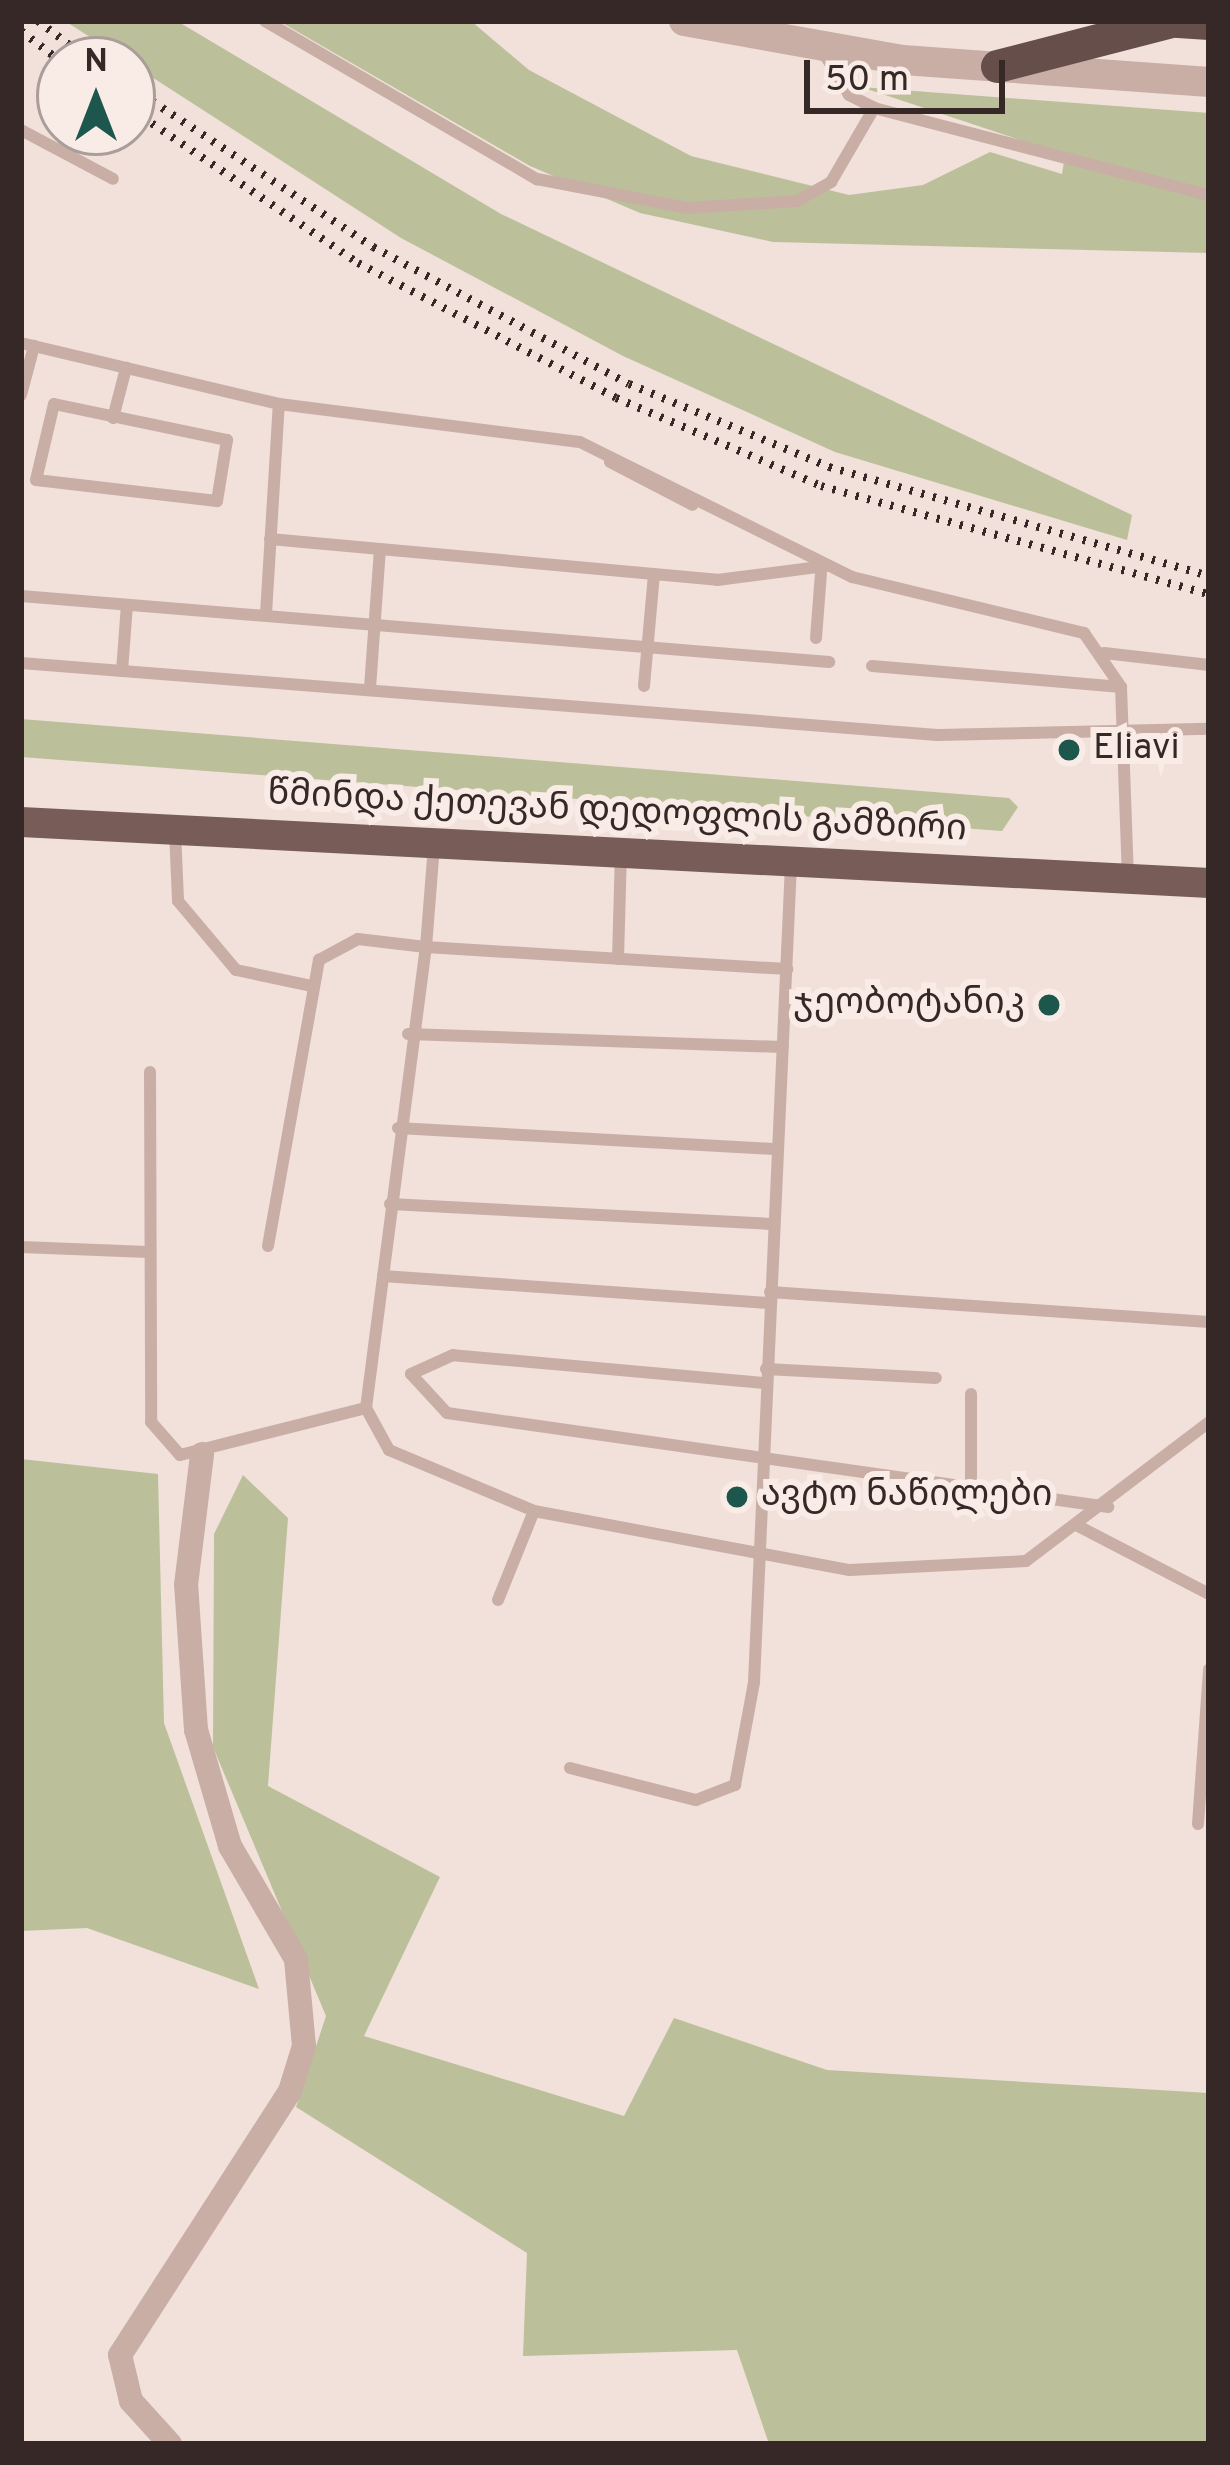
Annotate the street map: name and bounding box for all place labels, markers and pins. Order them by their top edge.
place label: Eliavi [1093,728,1180,772]
marker: Eliavi [1056,737,1082,763]
place label: ჯეობოტანიკ [793,983,1025,1027]
marker: ჯეობოტანიკ [1036,992,1062,1018]
place label: ავტო ნაწილები [761,1475,1052,1519]
marker: ავტო ნაწილები [724,1484,750,1510]

